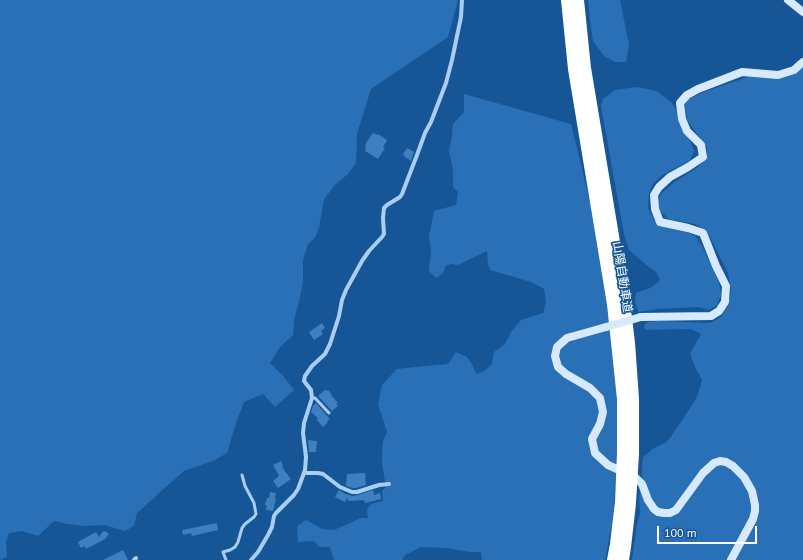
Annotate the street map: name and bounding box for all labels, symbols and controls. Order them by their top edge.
street label: 山陽自動車道 [609,240,635,314]
scale bar [659,518,759,544]
text: 100 m [664,525,697,540]

